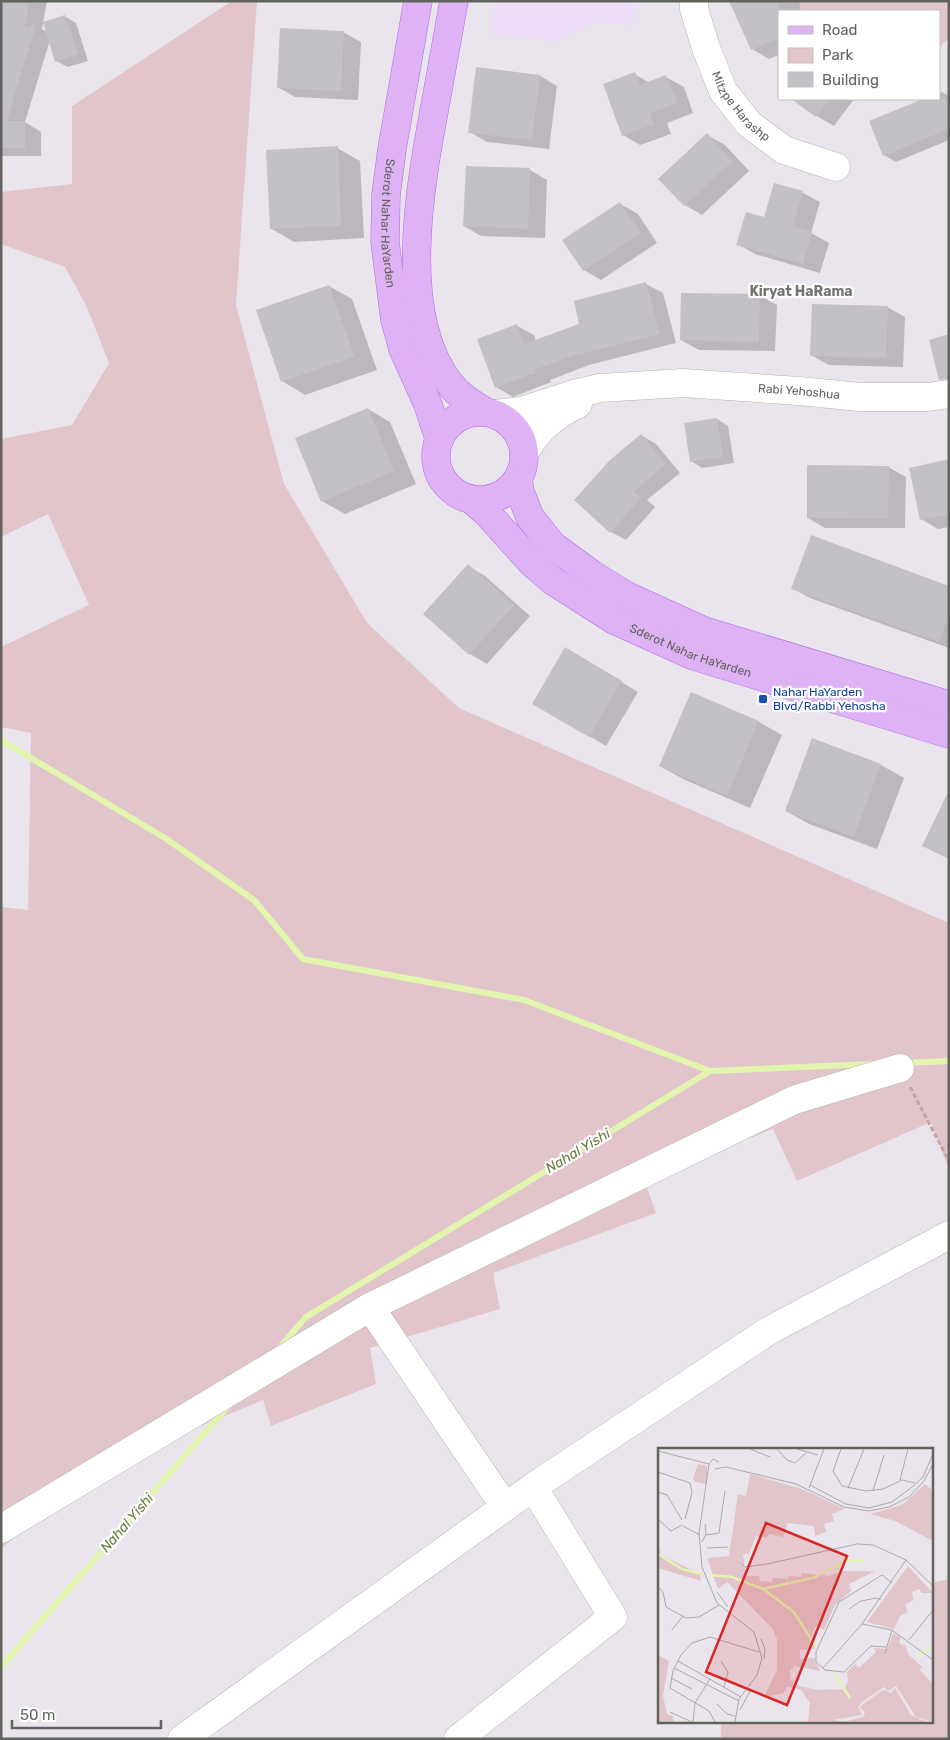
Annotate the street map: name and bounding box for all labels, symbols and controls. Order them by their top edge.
legend [778,10,940,100]
text: Road [822,21,858,39]
text: Park [822,46,853,64]
street label: Mitzpe Harashp [709,69,773,144]
text: Building [822,71,879,89]
street label: Sderot Nahar HaYarden [378,158,398,289]
district label: Kiryat HaRama [749,283,853,300]
street label: Rabi Yehoshua [758,381,841,402]
street label: Sderot Nahar HaYarden [628,621,753,680]
place label: Nahar HaYarden Blvd/Rabbi Yehosha [773,685,886,713]
marker: Nahar HaYarden Blvd/Rabbi Yehosha [757,693,769,705]
water label: Nahal Yishi [543,1125,614,1177]
inset map [658,1448,932,1722]
water label: Nahal Yishi [97,1490,158,1556]
scale bar [12,1698,161,1730]
text: 50 m [20,1706,55,1724]

